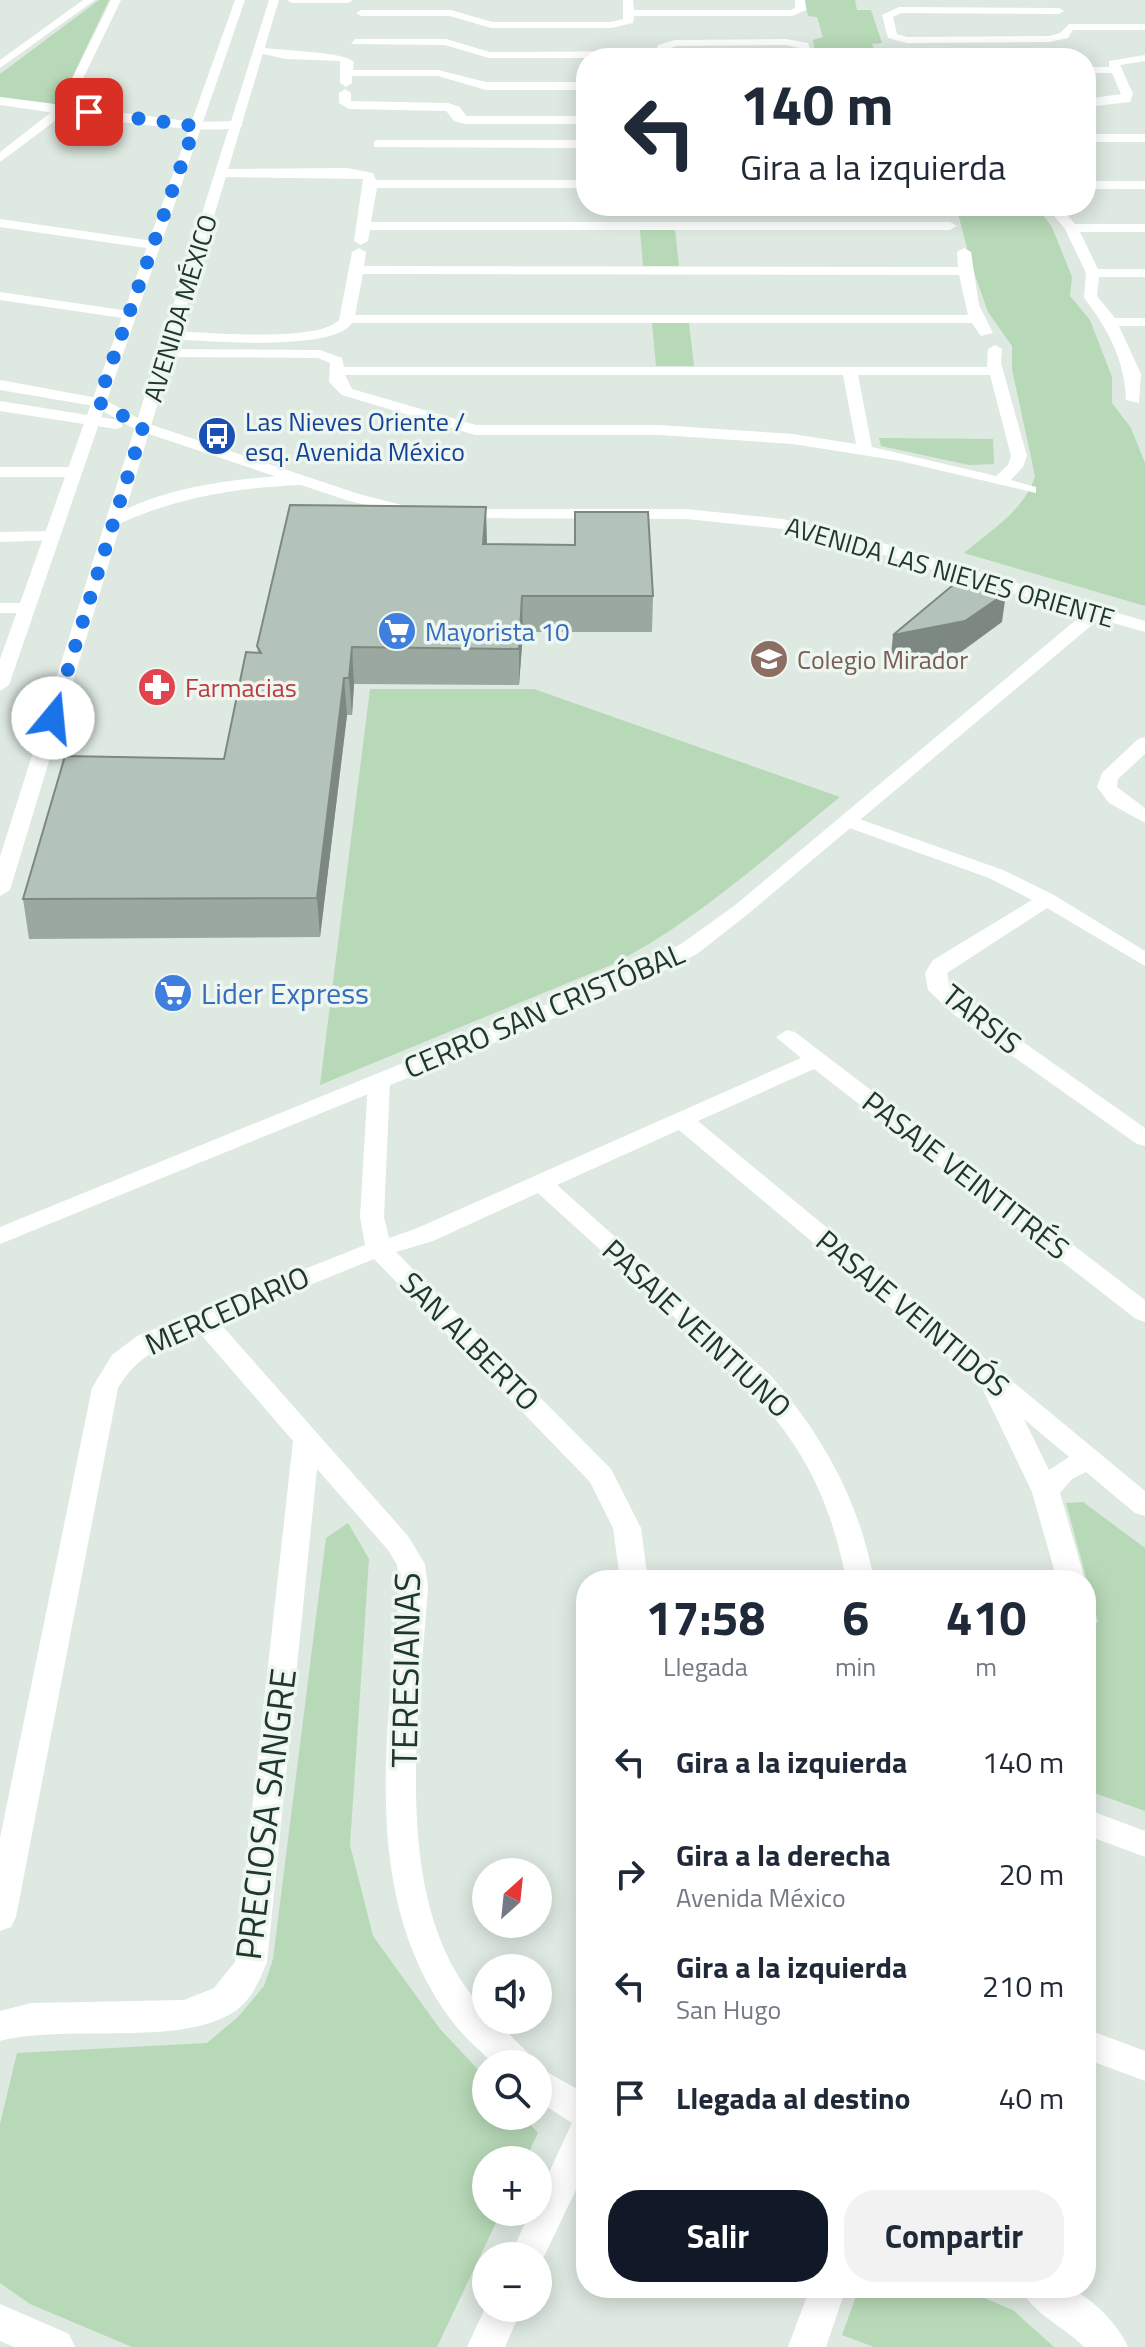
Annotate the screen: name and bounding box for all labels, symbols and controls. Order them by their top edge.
text: 140 m [740,62,893,147]
pin [55,78,123,146]
icon: left [608,80,712,184]
icon: arrive [67,90,111,134]
text: Gira a la izquierda [740,139,1006,194]
street label: AVENIDA MÉXICO [133,210,227,406]
place label: Las Nieves Oriente / esq. Avenida México [245,402,465,471]
bus stop icon: Las Nieves Oriente / esq. Avenida México [196,415,238,457]
street label: AVENIDA LAS NIEVES ORIENTE [781,506,1119,638]
supermarket icon: Mayorista 10 [376,610,418,652]
place label: Mayorista 10 [425,612,570,651]
school or university icon: Colegio Mirador [748,638,790,680]
place label: Colegio Mirador [797,640,968,679]
pharmacy icon: Farmacias [136,666,178,708]
place label: Farmacias [185,668,297,707]
position arrow [11,676,95,760]
street label: CERRO SAN CRISTÓBAL [397,930,691,1090]
place label: Lider Express [201,970,369,1016]
supermarket icon: Lider Express [152,972,194,1014]
street label: TARSIS [932,973,1032,1065]
street label: PASAJE VEINTITRÉS [853,1079,1079,1271]
street label: PASAJE VEINTIDÓS [806,1218,1020,1408]
street label: PASAJE VEINTIUNO [592,1228,802,1428]
street label: MERCEDARIO [137,1253,317,1367]
street label: SAN ALBERTO [390,1261,550,1421]
street label: TERESIANAS [376,1572,434,1768]
text: 17:58 [646,1581,765,1654]
text: 6 [842,1581,869,1654]
text: 410 [946,1581,1026,1654]
text: Llegada [663,1647,748,1686]
text: min [835,1647,876,1686]
text: m [975,1647,997,1686]
street label: PRECIOSA SANGRE [220,1665,310,1963]
text: Gira a la izquierda [676,1739,907,1785]
text: 140 m [982,1739,1064,1785]
icon: left [608,1740,652,1784]
text: Gira a la derecha [676,1832,891,1878]
text: 20 m [999,1851,1064,1897]
icon: right [608,1852,652,1896]
north arrow [472,1858,552,1938]
map controls [472,1858,552,2322]
text: Avenida México [676,1878,846,1917]
text: Gira a la izquierda [676,1944,907,1990]
button: sound [472,1954,552,2034]
text: 210 m [982,1963,1064,2009]
icon: left [608,1964,652,2008]
text: San Hugo [676,1990,781,2029]
button: search [472,2050,552,2130]
text: Llegada al destino [676,2075,910,2121]
text: 40 m [999,2075,1064,2121]
icon: arrive [608,2076,652,2120]
button: + [472,2146,552,2226]
button: Salir [608,2190,828,2282]
button: Compartir [844,2190,1064,2282]
button: − [472,2242,552,2322]

